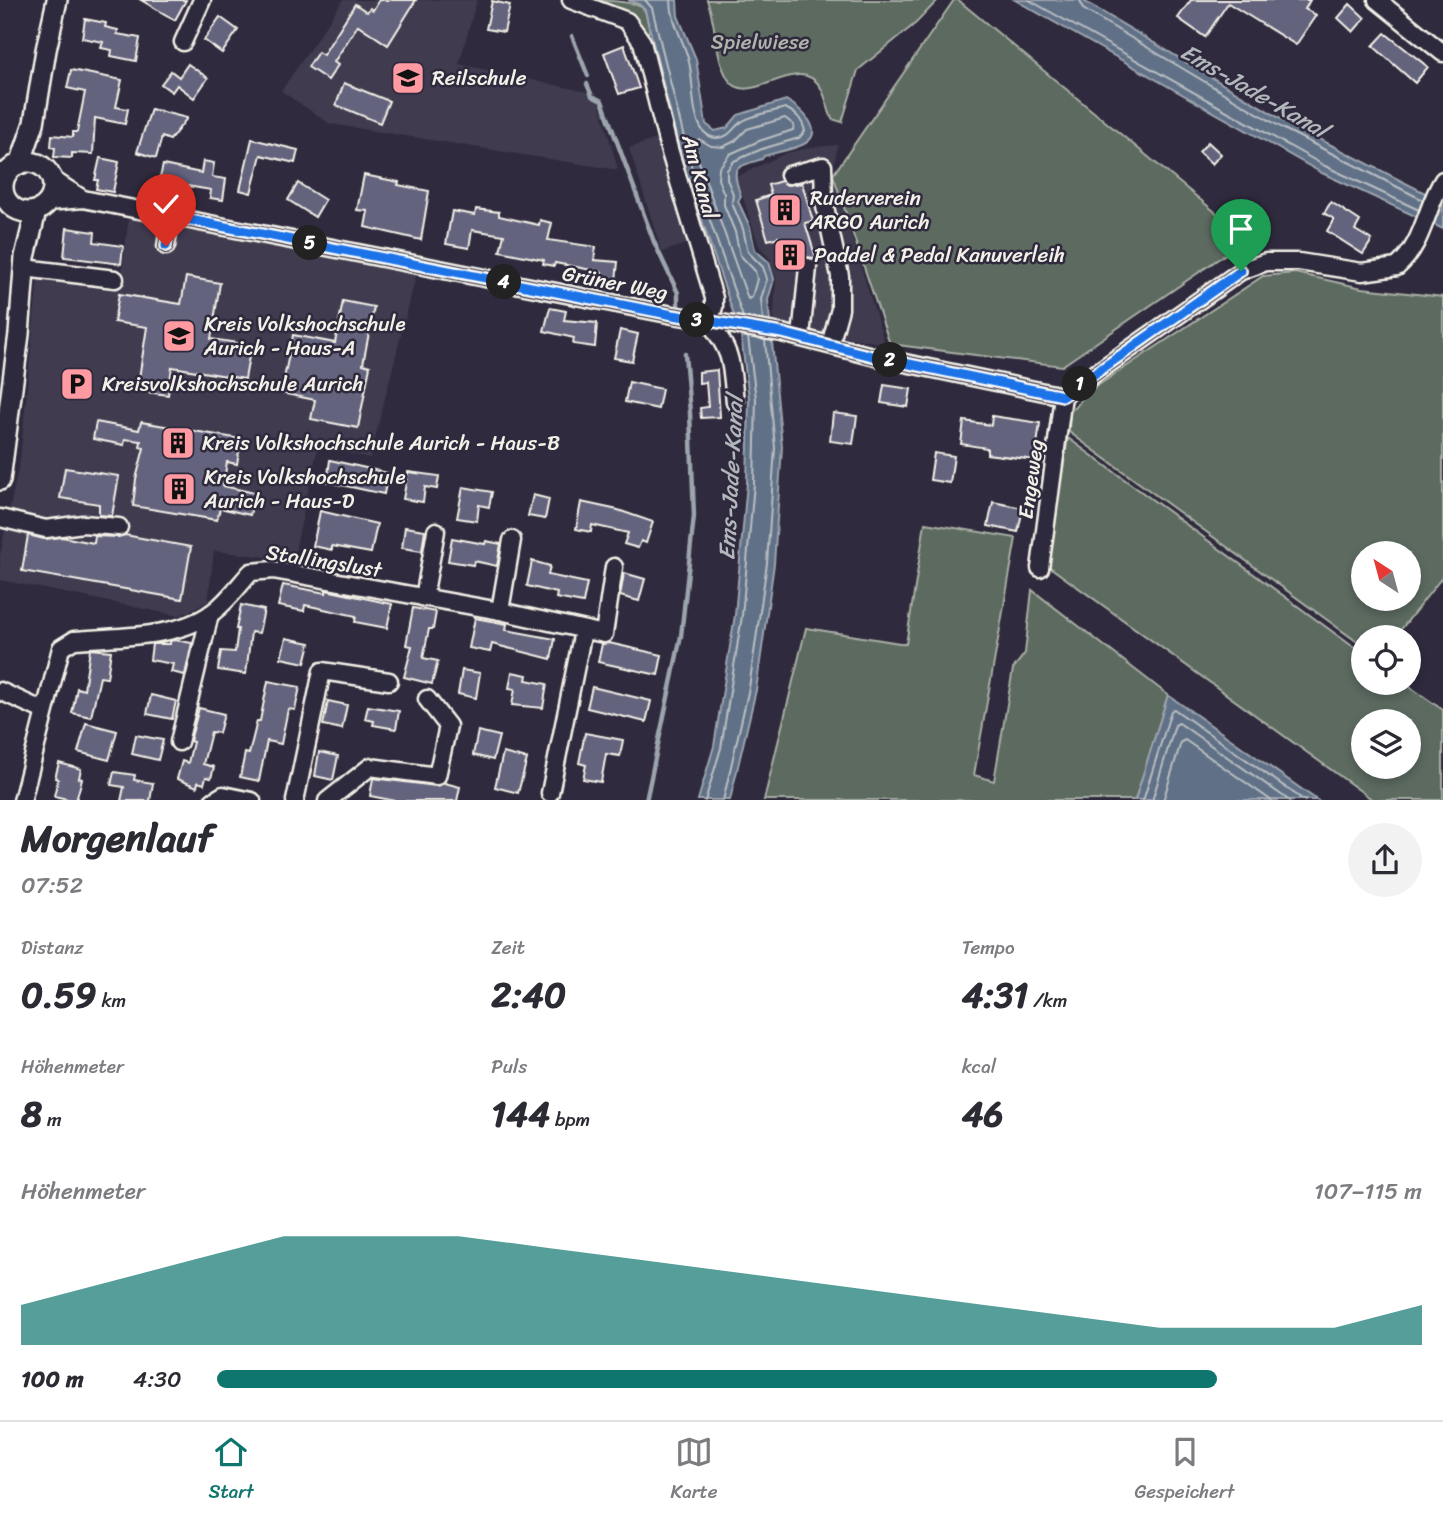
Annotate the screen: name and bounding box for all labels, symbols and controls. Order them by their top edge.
park label: Spielwiese [711,23,809,61]
water label: Ems-Jade-Kanal [1172,32,1340,153]
school or university icon: Reilschule [389,59,427,97]
place label: Reilschule [432,59,527,97]
street label: Am Kanal [670,129,730,225]
pin [136,174,196,246]
place label: Ruderverein ARGO Aurich [809,179,929,241]
icon: check [147,185,185,223]
building icon: Ruderverein ARGO Aurich [766,191,804,229]
pin [1211,199,1271,271]
icon: arrive [1222,210,1260,248]
pin: 5 [292,226,328,260]
text: 5 [304,226,315,259]
building icon: Paddel & Pedal Kanuverleih [771,236,809,274]
place label: Paddel & Pedal Kanuverleih [814,236,1065,274]
street label: Grüner Weg [559,254,671,312]
pin: 4 [486,264,522,300]
text: 4 [498,265,509,298]
pin: 3 [680,302,714,338]
text: 3 [691,303,702,336]
place label: Kreis Volkshochschule Aurich - Haus-A [203,305,406,367]
school or university icon: Kreis Volkshochschule Aurich - Haus-A [160,317,198,355]
pin: 2 [872,342,908,378]
text: 2 [884,343,895,376]
parking icon: Kreisvolkshochschule Aurich [58,365,96,403]
place label: Kreisvolkshochschule Aurich [102,365,364,403]
pin: 1 [1062,366,1098,402]
text: 1 [1075,367,1084,400]
water label: Ems-Jade-Kanal [706,389,756,561]
building icon: Kreis Volkshochschule Aurich - Haus-B [159,424,197,462]
place label: Kreis Volkshochschule Aurich - Haus-B [202,424,560,462]
street label: Engeweg [1007,436,1055,521]
place label: Kreis Volkshochschule Aurich - Haus-D [203,458,406,520]
building icon: Kreis Volkshochschule Aurich - Haus-D [160,470,198,508]
street label: Stallingslust [263,533,386,589]
north arrow [1351,541,1421,611]
map controls [1351,541,1421,779]
button: locate [1351,625,1421,695]
button: layers [1351,709,1421,779]
text: Morgenlauf [21,805,213,872]
button: share [1348,823,1422,897]
text: 07:52 [21,865,83,906]
text: Distanz [21,931,84,964]
text: Zeit [491,931,525,964]
text: Tempo [962,931,1015,964]
text: 0.59 [21,964,97,1026]
text: 2:40 [491,964,566,1026]
text: 4:31 [962,964,1028,1026]
text: km [97,984,126,1017]
text: /km [1028,984,1067,1017]
text: Höhenmeter [21,1050,124,1083]
text: Puls [491,1050,527,1083]
text: kcal [962,1050,996,1083]
text: 8 [21,1083,42,1145]
text: 144 [491,1083,550,1145]
text: 46 [962,1083,1003,1145]
text: m [42,1103,62,1136]
text: bpm [550,1103,590,1136]
text: Höhenmeter [21,1171,145,1212]
text: 107–115 m [1314,1171,1422,1212]
text: 100 m [21,1359,84,1400]
text: 4:30 [133,1359,181,1400]
tab: Start [208,1433,254,1508]
tab: Karte [671,1433,718,1508]
tab: Gespeichert [1134,1433,1235,1508]

